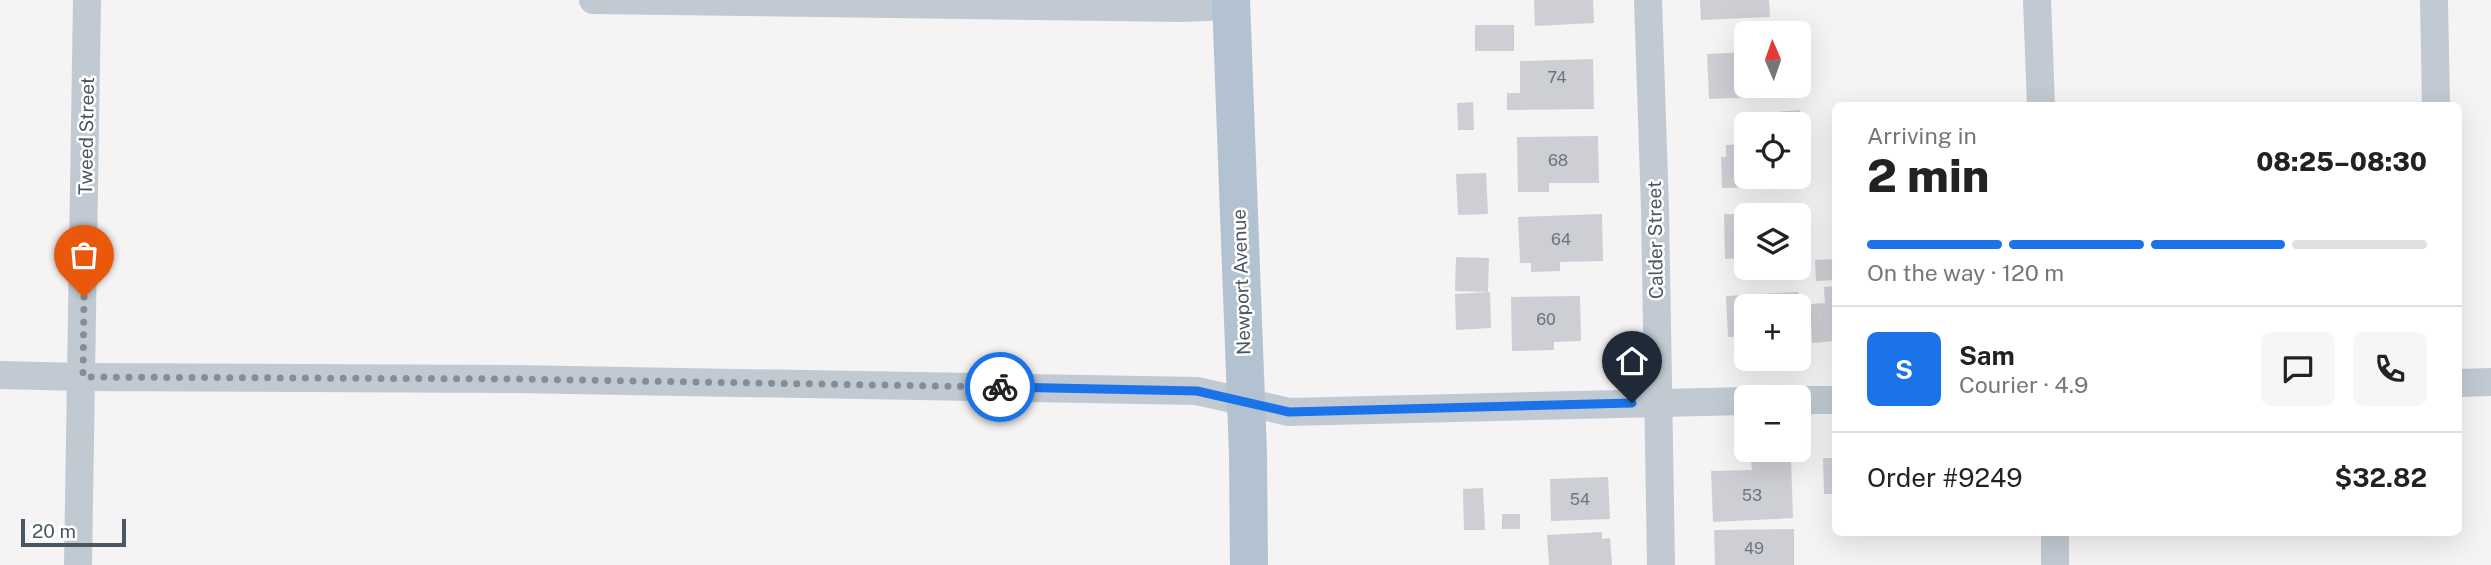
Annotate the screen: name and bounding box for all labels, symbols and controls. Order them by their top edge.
north arrow [1734,21,1811,98]
map controls [1734,21,1811,462]
house number: 74 [1547,68,1567,87]
street label: Tweed Street [74,77,98,195]
button: locate [1734,112,1811,189]
text: Arriving in [1867,122,1977,149]
text: 08:25–08:30 [2256,146,2427,177]
text: 2 min [1867,148,1989,202]
house number: 68 [1548,151,1568,170]
street label: Calder Street [1643,181,1667,299]
button: layers [1734,203,1811,280]
street label: Newport Avenue [1227,209,1255,355]
pin [54,225,114,297]
house number: 64 [1551,230,1571,249]
icon: bag [65,236,103,274]
text: On the way · 120 m [1867,259,2064,286]
button: + [1734,294,1811,371]
house number: 60 [1536,310,1556,329]
pin [1602,331,1662,403]
button: chat [2261,332,2335,406]
button: phone [2353,332,2427,406]
text: Sam [1959,340,2015,371]
icon: home [1613,342,1651,380]
courier [965,352,1035,422]
text: S [1895,354,1913,385]
icon: bike [981,368,1019,406]
text: Courier · 4.9 [1959,371,2088,398]
button: − [1734,385,1811,462]
text: Order #9249 [1867,462,2023,493]
text: $32.82 [2335,462,2427,493]
house number: 53 [1742,486,1762,505]
house number: 54 [1570,490,1590,509]
scale bar [21,516,126,548]
text: 20 m [32,520,76,542]
house number: 49 [1744,539,1764,558]

